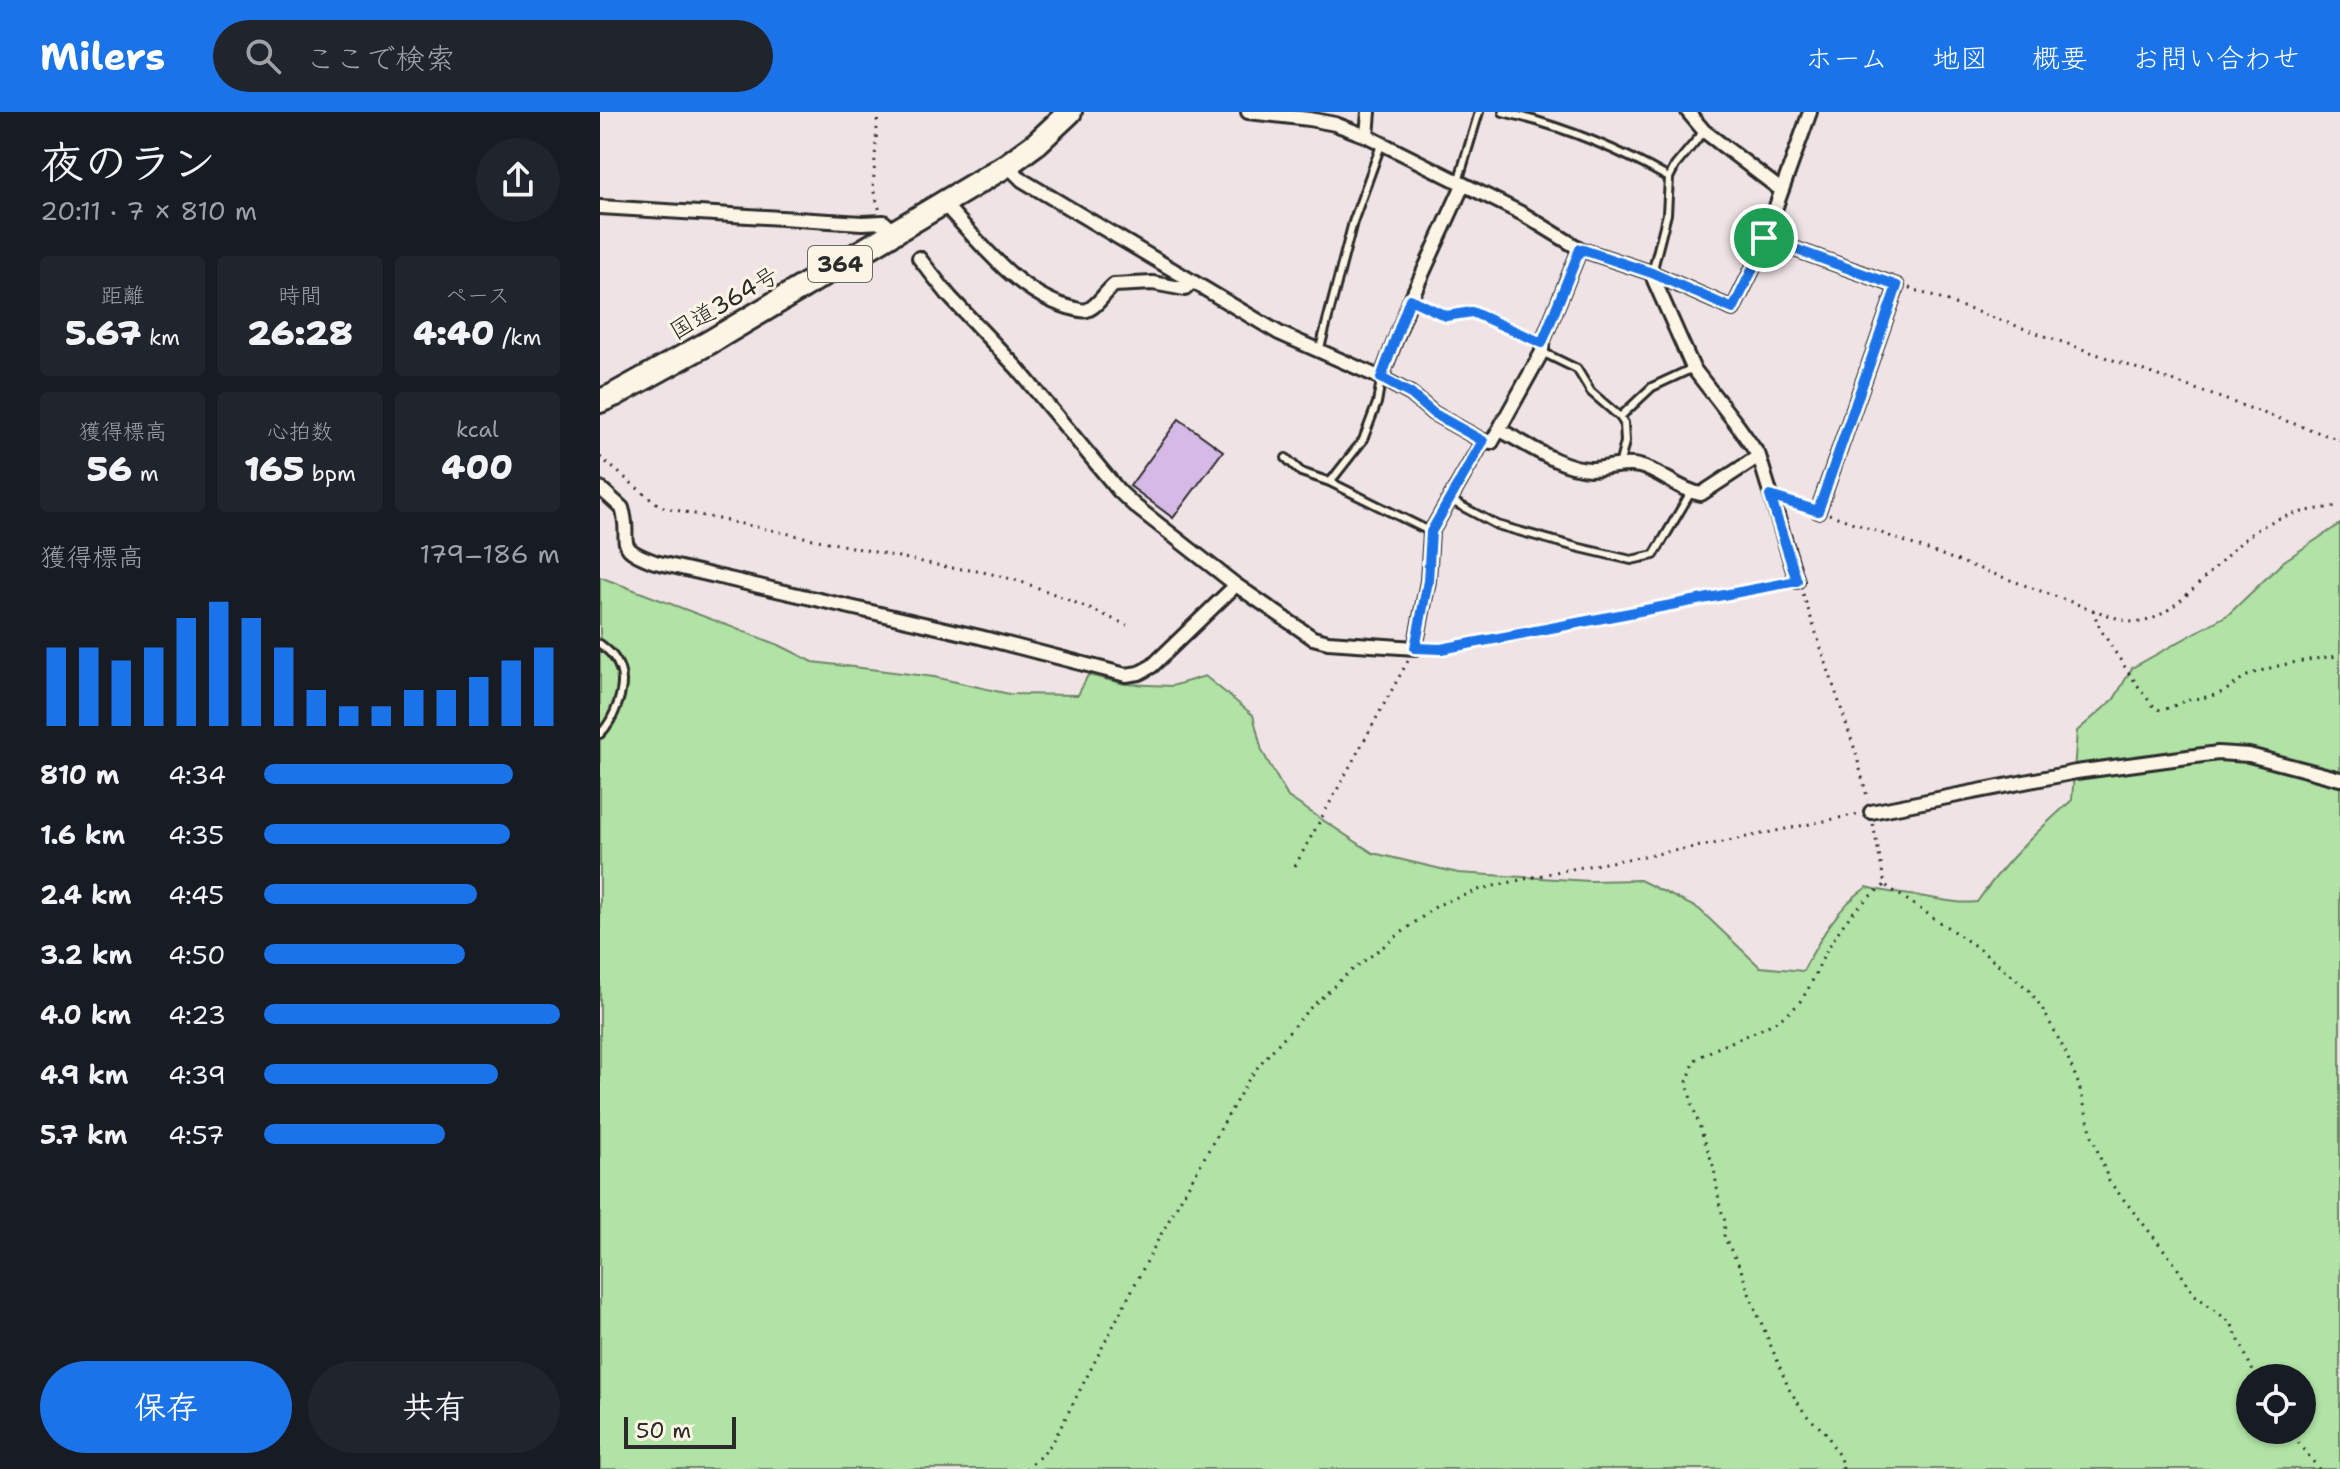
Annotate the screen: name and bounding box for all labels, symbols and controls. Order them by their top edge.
search box [213,20,773,92]
text: Milers [40,31,165,82]
icon: search [241,34,285,78]
text: ここで検索 [305,38,455,79]
text: ホーム [1805,39,1888,77]
text: 地図 [1932,39,1988,77]
text: 概要 [2032,39,2088,77]
text: お問い合わせ [2132,39,2300,77]
text: 夜のラン [40,133,216,192]
button: share [476,138,560,222]
text: 20:11 · 7 × 810 m [40,193,257,228]
pin [1730,204,1798,272]
icon: arrive [1742,216,1786,260]
road number: 364 [808,246,872,282]
street label: 国道364号 [664,259,784,347]
text: 距離 [101,281,145,310]
text: 時間 [278,281,322,310]
text: ペース [445,281,510,310]
text: 5.67 [65,310,141,356]
text: 26:28 [247,310,353,356]
text: 4:40 [413,310,495,356]
text: km [141,323,180,352]
text: /km [495,323,541,352]
text: kcal [456,415,499,444]
text: 獲得標高 [79,417,167,446]
text: 心拍数 [267,417,333,446]
text: 400 [442,444,513,490]
text: 56 [87,446,132,492]
text: 165 [244,446,304,492]
text: m [132,459,159,488]
text: bpm [304,459,356,488]
text: 179–186 m [419,536,560,571]
text: 獲得標高 [40,539,144,574]
text: 810 m [40,757,120,792]
text: 4:34 [168,757,226,792]
text: 1.6 km [40,817,125,852]
text: 4:35 [168,817,224,852]
text: 2.4 km [40,877,131,912]
text: 4:45 [168,877,224,912]
text: 3.2 km [40,937,132,972]
text: 4:50 [168,937,226,972]
text: 4.0 km [40,997,131,1032]
text: 4:23 [168,997,226,1032]
text: 4.9 km [40,1057,129,1092]
text: 4:39 [168,1057,226,1092]
text: 5.7 km [40,1117,127,1152]
text: 4:57 [168,1117,225,1152]
button: 保存 [40,1361,292,1453]
button: 共有 [308,1361,560,1453]
map controls [2236,1364,2316,1444]
button: locate [2236,1364,2316,1444]
scale bar [624,1413,736,1449]
text: 50 m [636,1416,691,1445]

